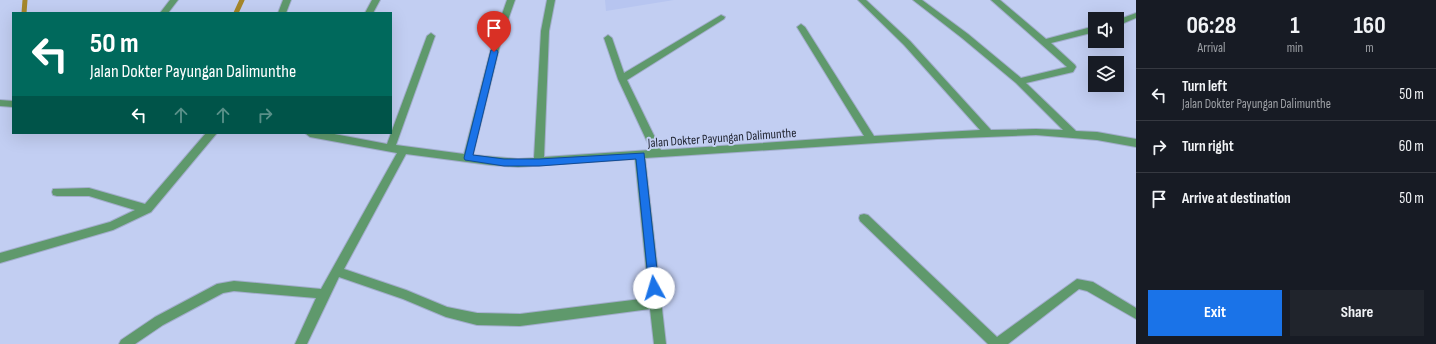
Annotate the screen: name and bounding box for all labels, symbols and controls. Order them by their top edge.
pin [477,11,511,52]
text: 06:28 [1186,11,1236,40]
text: 1 [1290,11,1300,40]
text: 160 [1353,11,1386,40]
map controls [1088,12,1124,92]
button: sound [1088,12,1124,48]
icon: arrive [483,17,505,39]
text: 50 m [90,27,139,60]
icon: left [24,28,76,80]
text: Arrival [1197,40,1225,56]
text: min [1287,40,1303,56]
text: m [1365,40,1374,56]
button: layers [1088,56,1124,92]
text: Jalan Dokter Payungan Dalimunthe [90,61,296,82]
text: Turn left [1182,77,1227,96]
icon: left [1148,84,1170,106]
text: 50 m [1399,85,1424,104]
text: Jalan Dokter Payungan Dalimunthe [1182,96,1331,112]
icon: left [128,104,150,126]
icon: ahead [170,104,192,126]
icon: ahead [212,104,234,126]
icon: right [254,104,276,126]
street label: Jalan Dokter Payungan Dalimunthe [646,125,797,151]
icon: right [1148,136,1170,158]
text: Turn right [1182,137,1234,156]
text: 60 m [1399,137,1424,156]
icon: arrive [1148,188,1170,210]
text: Arrive at destination [1182,189,1291,208]
text: 50 m [1399,189,1424,208]
position arrow [633,267,675,309]
button: Exit [1148,290,1282,336]
button: Share [1290,290,1424,336]

